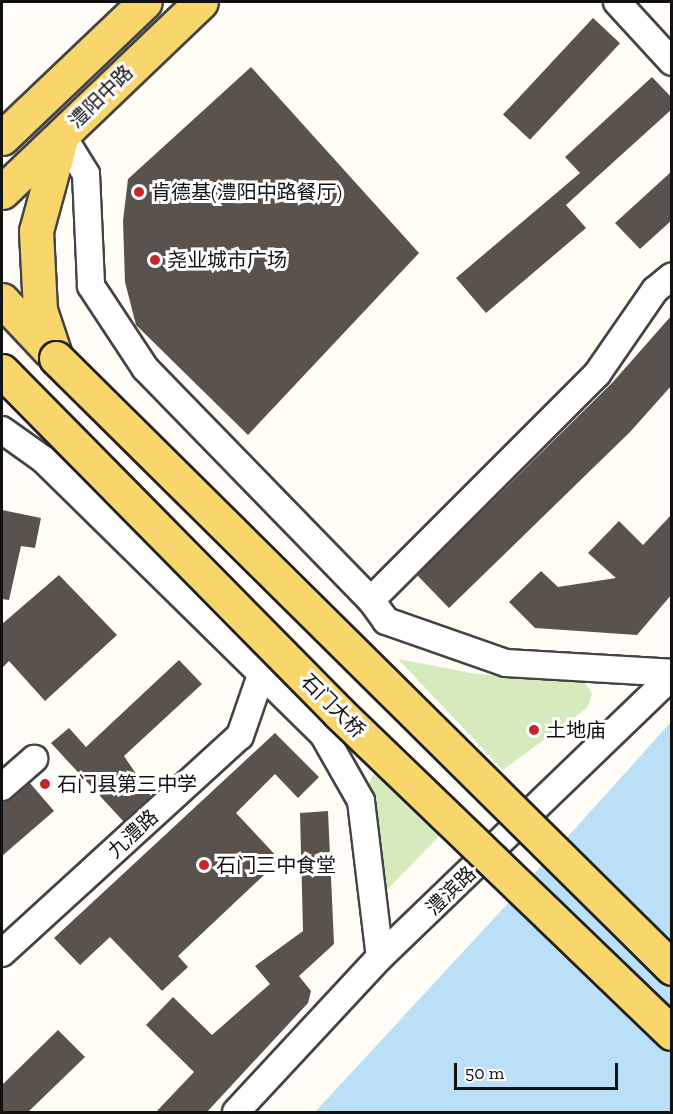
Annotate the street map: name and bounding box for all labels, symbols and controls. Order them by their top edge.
street label: 澧阳中路 [64,61,138,133]
place label: 肯德基(澧阳中路餐厅) [151,180,342,204]
marker: 肯德基(澧阳中路餐厅) [132,185,146,199]
place label: 尧业城市广场 [167,248,287,272]
marker: 尧业城市广场 [148,253,162,267]
street label: 石门大桥 [296,669,370,743]
place label: 土地庙 [546,718,606,742]
marker: 土地庙 [527,723,541,737]
place label: 石门县第三中学 [57,772,197,796]
marker: 石门县第三中学 [38,777,52,791]
street label: 九澧路 [103,805,163,863]
place label: 石门三中食堂 [216,853,336,877]
marker: 石门三中食堂 [197,858,211,872]
street label: 澧滨路 [421,862,481,920]
scale bar [457,1051,620,1089]
text: 50 m [465,1062,504,1084]

